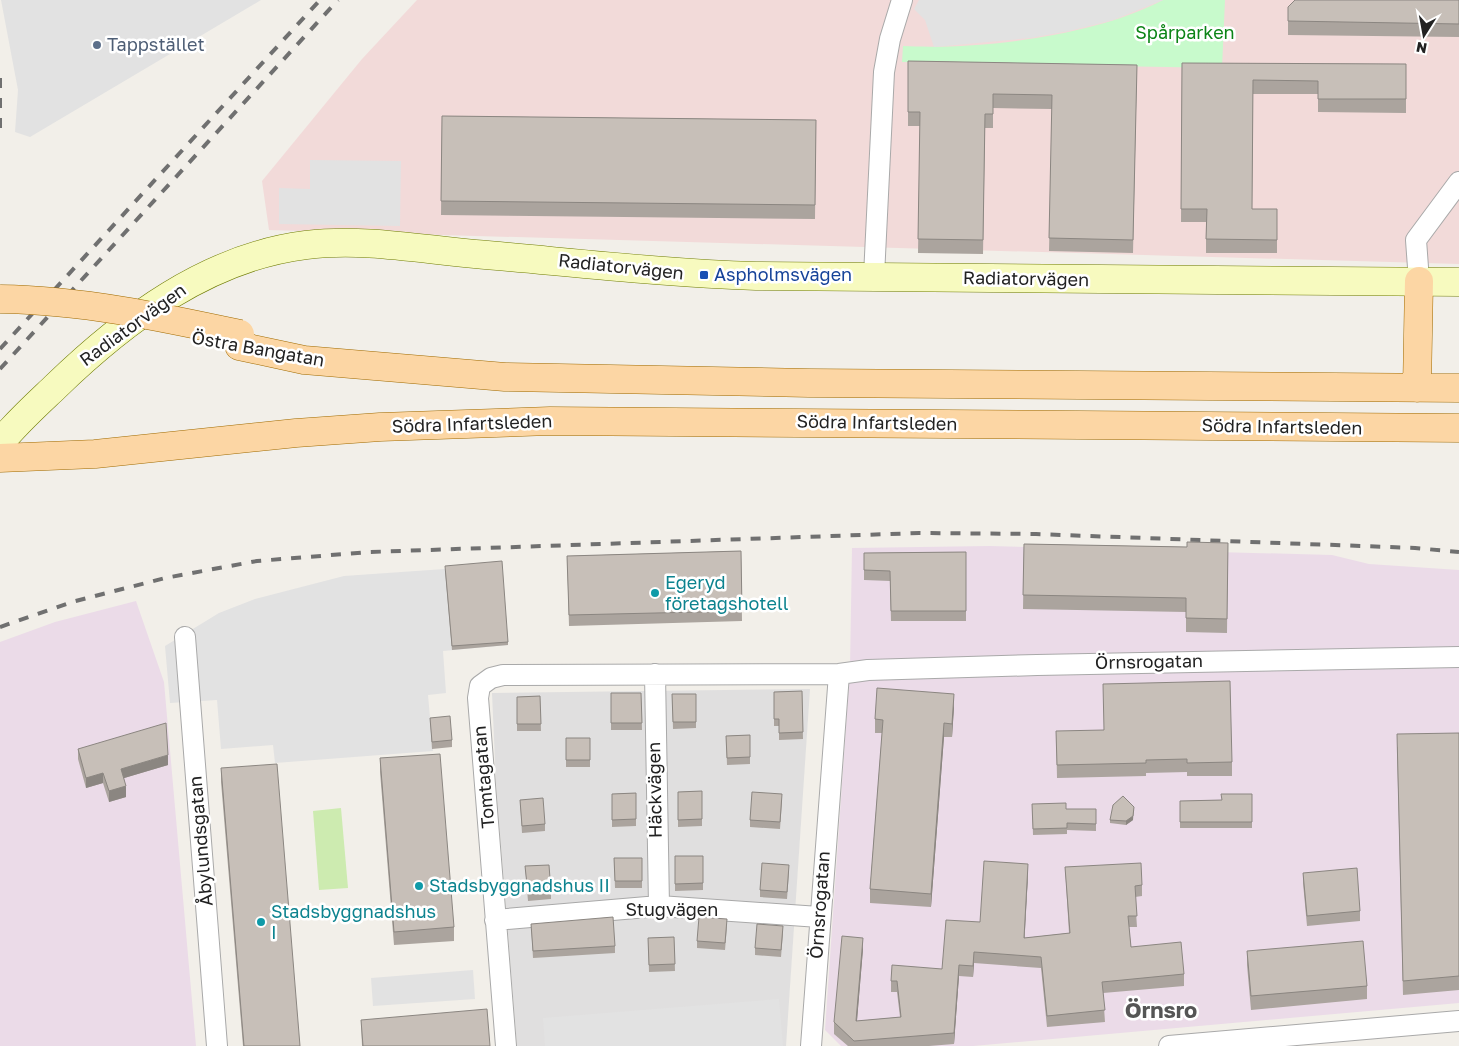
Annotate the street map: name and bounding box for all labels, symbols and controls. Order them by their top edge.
north arrow [1399,10,1449,60]
park label: Spårparken [1135,21,1235,43]
place label: Tappstället [107,33,205,55]
marker: Tappstället [91,39,103,51]
text: N [1415,39,1428,58]
street label: Radiatorvägen [557,248,685,284]
place label: Aspholmsvägen [714,263,852,285]
street label: Radiatorvägen [963,266,1089,290]
marker: Aspholmsvägen [698,269,710,281]
street label: Radiatorvägen [75,278,190,370]
street label: Östra Bangatan [190,326,326,371]
street label: Södra Infartsleden [391,409,553,437]
street label: Södra Infartsleden [796,410,958,434]
street label: Södra Infartsleden [1201,414,1363,438]
place label: Egeryd företagshotell [665,571,789,614]
marker: Egeryd företagshotell [649,587,661,599]
street label: Örnsrogatan [1095,649,1203,673]
street label: Tomtagatan [468,725,498,829]
street label: Häckvägen [642,742,666,838]
street label: Åbylundsgatan [183,775,217,907]
street label: Örnsrogatan [804,850,834,960]
place label: Stadsbyggnadshus II [429,874,610,896]
marker: Stadsbyggnadshus II [413,880,425,892]
street label: Stugvägen [626,898,718,920]
place label: Stadsbyggnadshus I [271,900,436,943]
marker: Stadsbyggnadshus I [255,916,267,928]
district label: Örnsro [1125,996,1197,1023]

